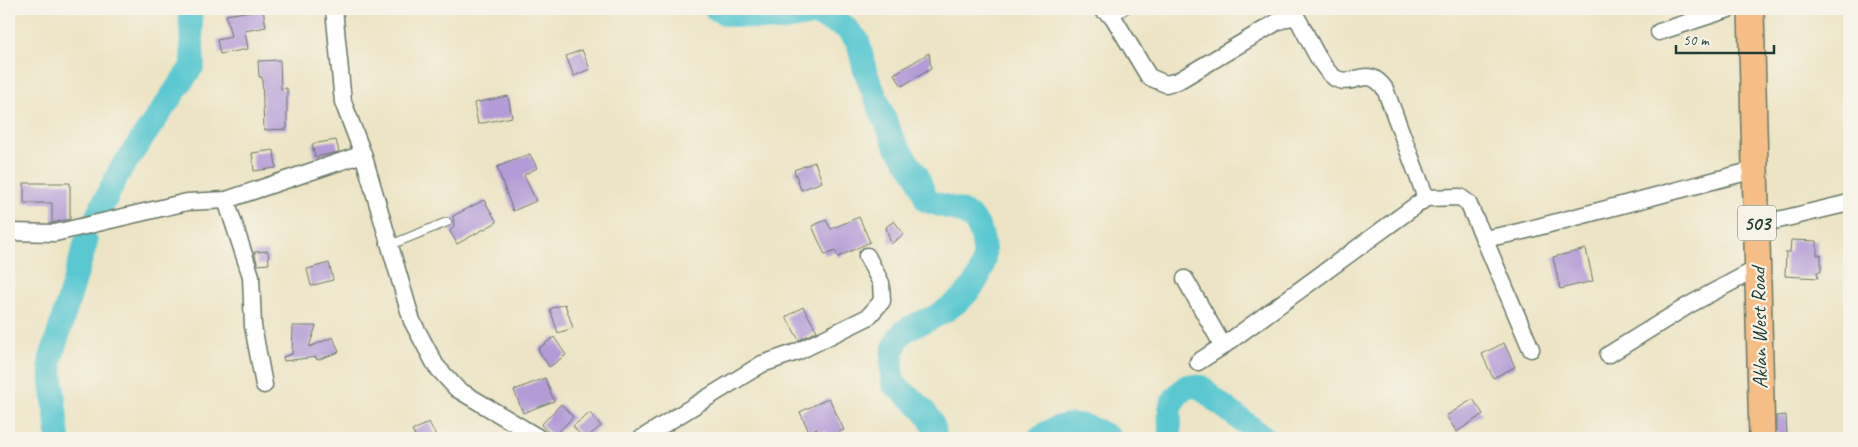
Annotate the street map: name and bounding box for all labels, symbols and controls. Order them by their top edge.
scale bar [1676,22,1773,54]
text: 50 m [1683,31,1710,50]
road number: 503 [1738,206,1776,240]
street label: Aklan West Road [1745,264,1773,389]

